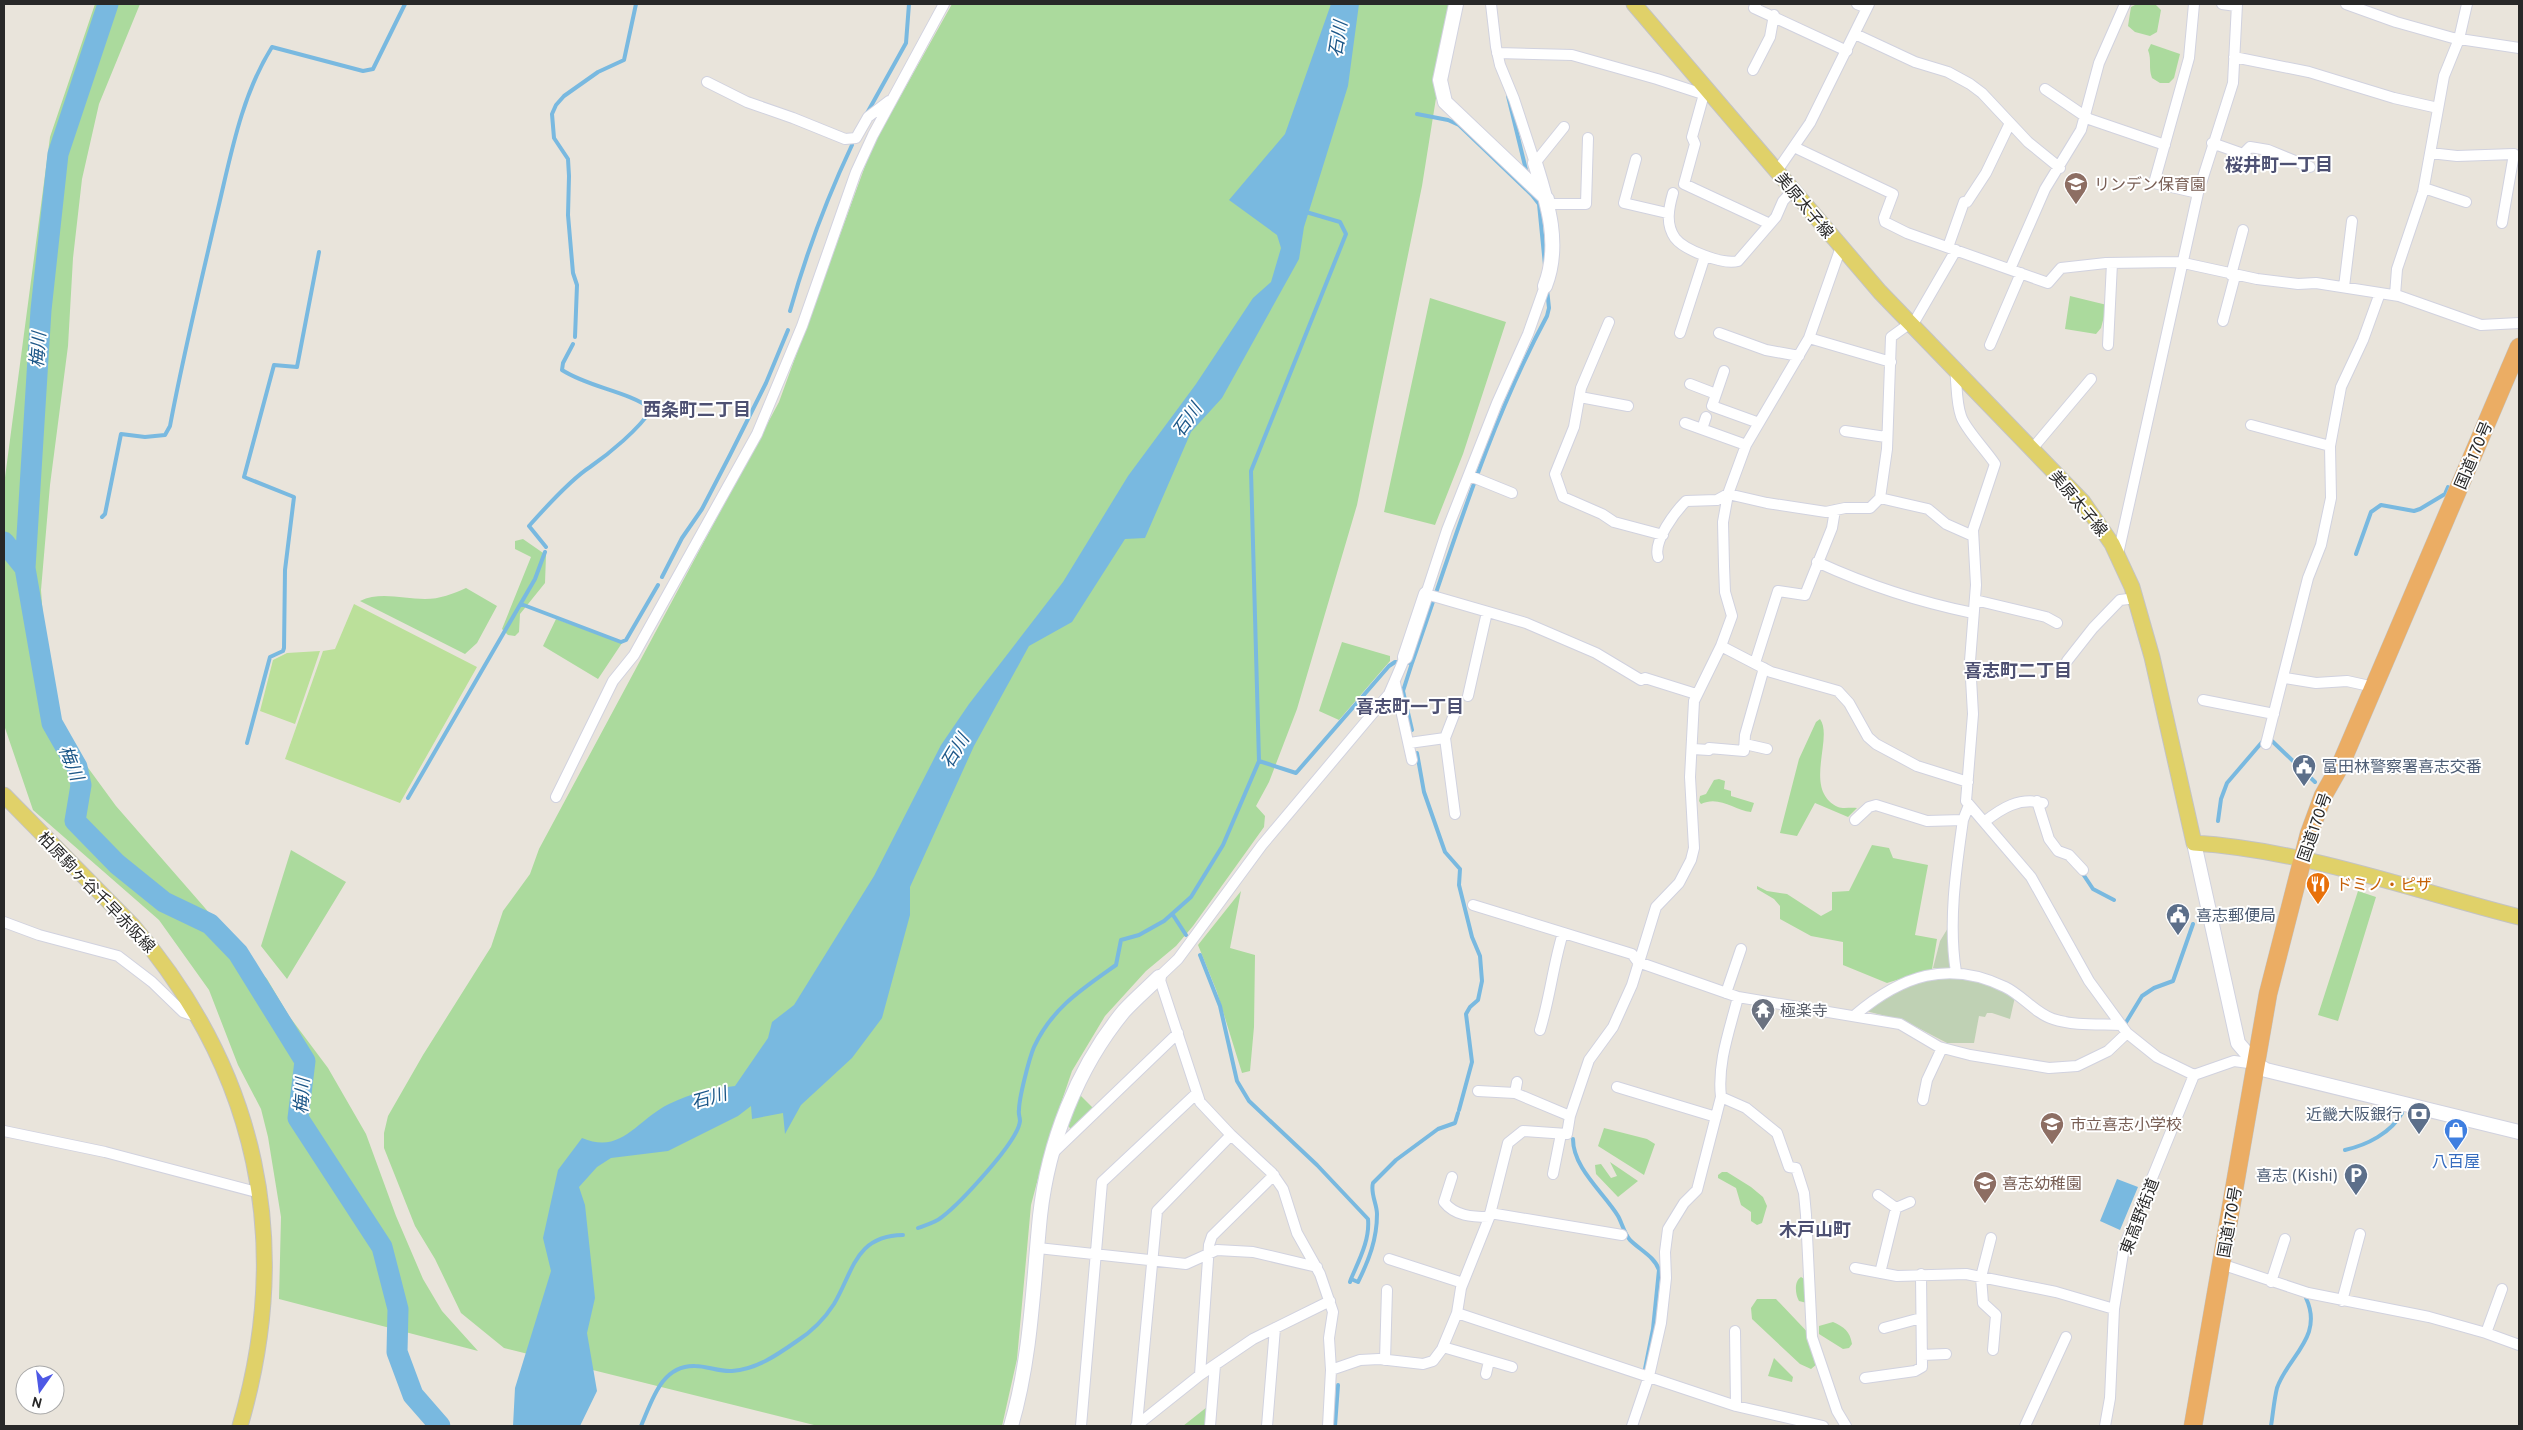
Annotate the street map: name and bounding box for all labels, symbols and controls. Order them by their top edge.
water label: 石川 [1325,18,1354,59]
district label: 桜井町一丁目 [2225,155,2333,178]
street label: 美原太子線 [1770,169,1837,243]
school or university icon: リンデン保育園 [2063,171,2089,205]
place label: リンデン保育園 [2094,176,2206,196]
water label: 梅川 [27,329,52,369]
water label: 石川 [1168,398,1209,442]
district label: 西条町二丁目 [643,400,751,423]
street label: 国道170号 [2452,419,2498,493]
street label: 美原太子線 [2044,467,2111,541]
district label: 喜志町二丁目 [1964,661,2072,684]
district label: 喜志町一丁目 [1356,697,1464,720]
water label: 石川 [937,729,976,773]
water label: 梅川 [52,743,88,786]
public building icon: 富田林警察署喜志交番 [2291,753,2317,787]
place label: 富田林警察署喜志交番 [2322,758,2482,778]
street label: 国道170号 [2295,790,2337,865]
street label: 柏原駒ヶ谷千早赤阪線 [33,829,158,958]
restaurant icon: ドミノ・ピザ [2305,871,2331,905]
place label: ドミノ・ピザ [2336,876,2432,896]
public building icon: 喜志郵便局 [2165,902,2191,936]
place label: 喜志郵便局 [2196,907,2276,927]
temple icon: 極楽寺 [1750,997,1776,1031]
place label: 極楽寺 [1780,1002,1828,1022]
water label: 梅川 [291,1076,316,1115]
water label: 石川 [689,1083,732,1115]
bank icon: 近畿大阪銀行 [2406,1101,2432,1135]
place label: 近畿大阪銀行 [2306,1106,2402,1126]
school or university icon: 市立喜志小学校 [2039,1111,2065,1145]
place label: 市立喜志小学校 [2070,1116,2182,1136]
shop icon: 八百屋 [2443,1117,2469,1151]
place label: 八百屋 [2432,1153,2480,1173]
parking icon: 喜志 (Kishi) [2343,1162,2369,1196]
place label: 喜志 (Kishi) [2256,1167,2338,1187]
school or university icon: 喜志幼稚園 [1972,1170,1998,1204]
place label: 喜志幼稚園 [2002,1175,2082,1195]
street label: 東高野街道 [2117,1176,2165,1258]
street label: 国道170号 [2215,1185,2247,1260]
district label: 木戸山町 [1779,1220,1851,1243]
north arrow [15,1365,65,1415]
text: N [30,1392,44,1411]

